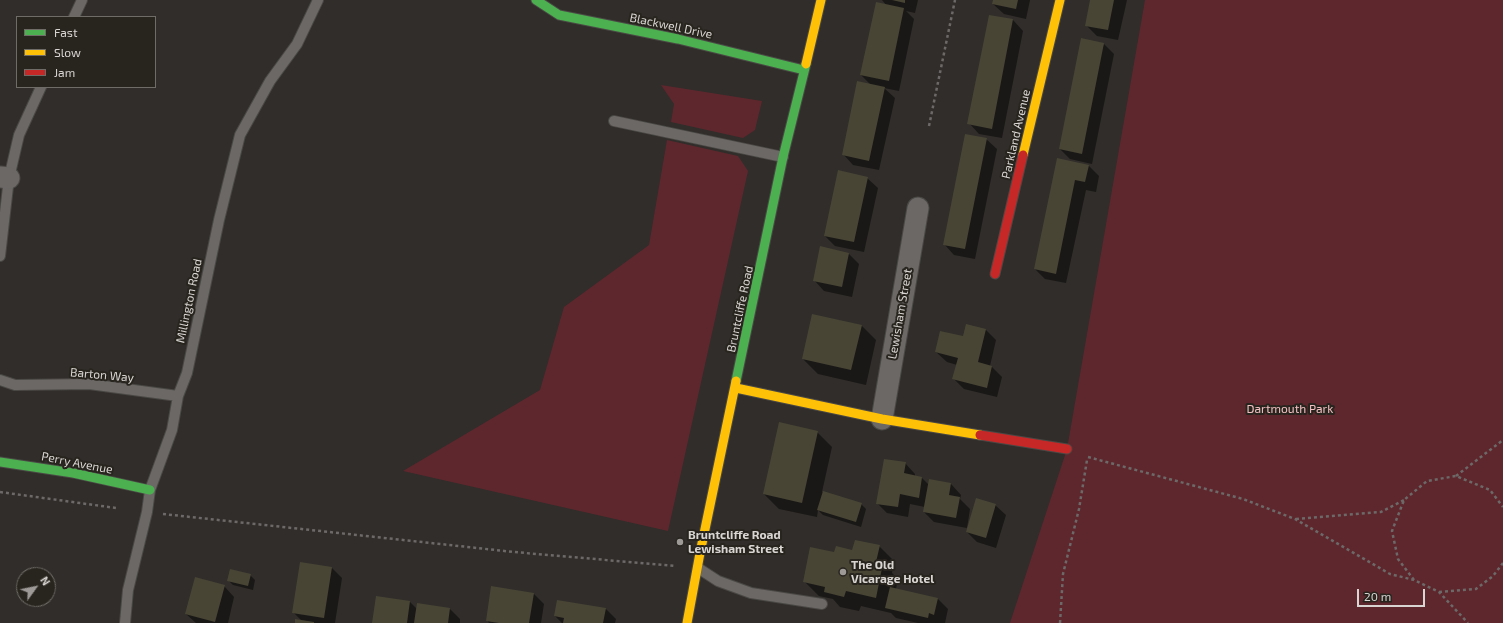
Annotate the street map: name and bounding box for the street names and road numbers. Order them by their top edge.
street label: Blackwell Drive [628,10,714,42]
street label: Parkland Avenue [999,88,1033,180]
street label: Millington Road [173,257,205,345]
street label: Bruntcliffe Road [724,264,756,354]
street label: Lewisham Street [885,268,915,360]
street label: Barton Way [69,365,135,385]
street label: Perry Avenue [40,449,114,477]

